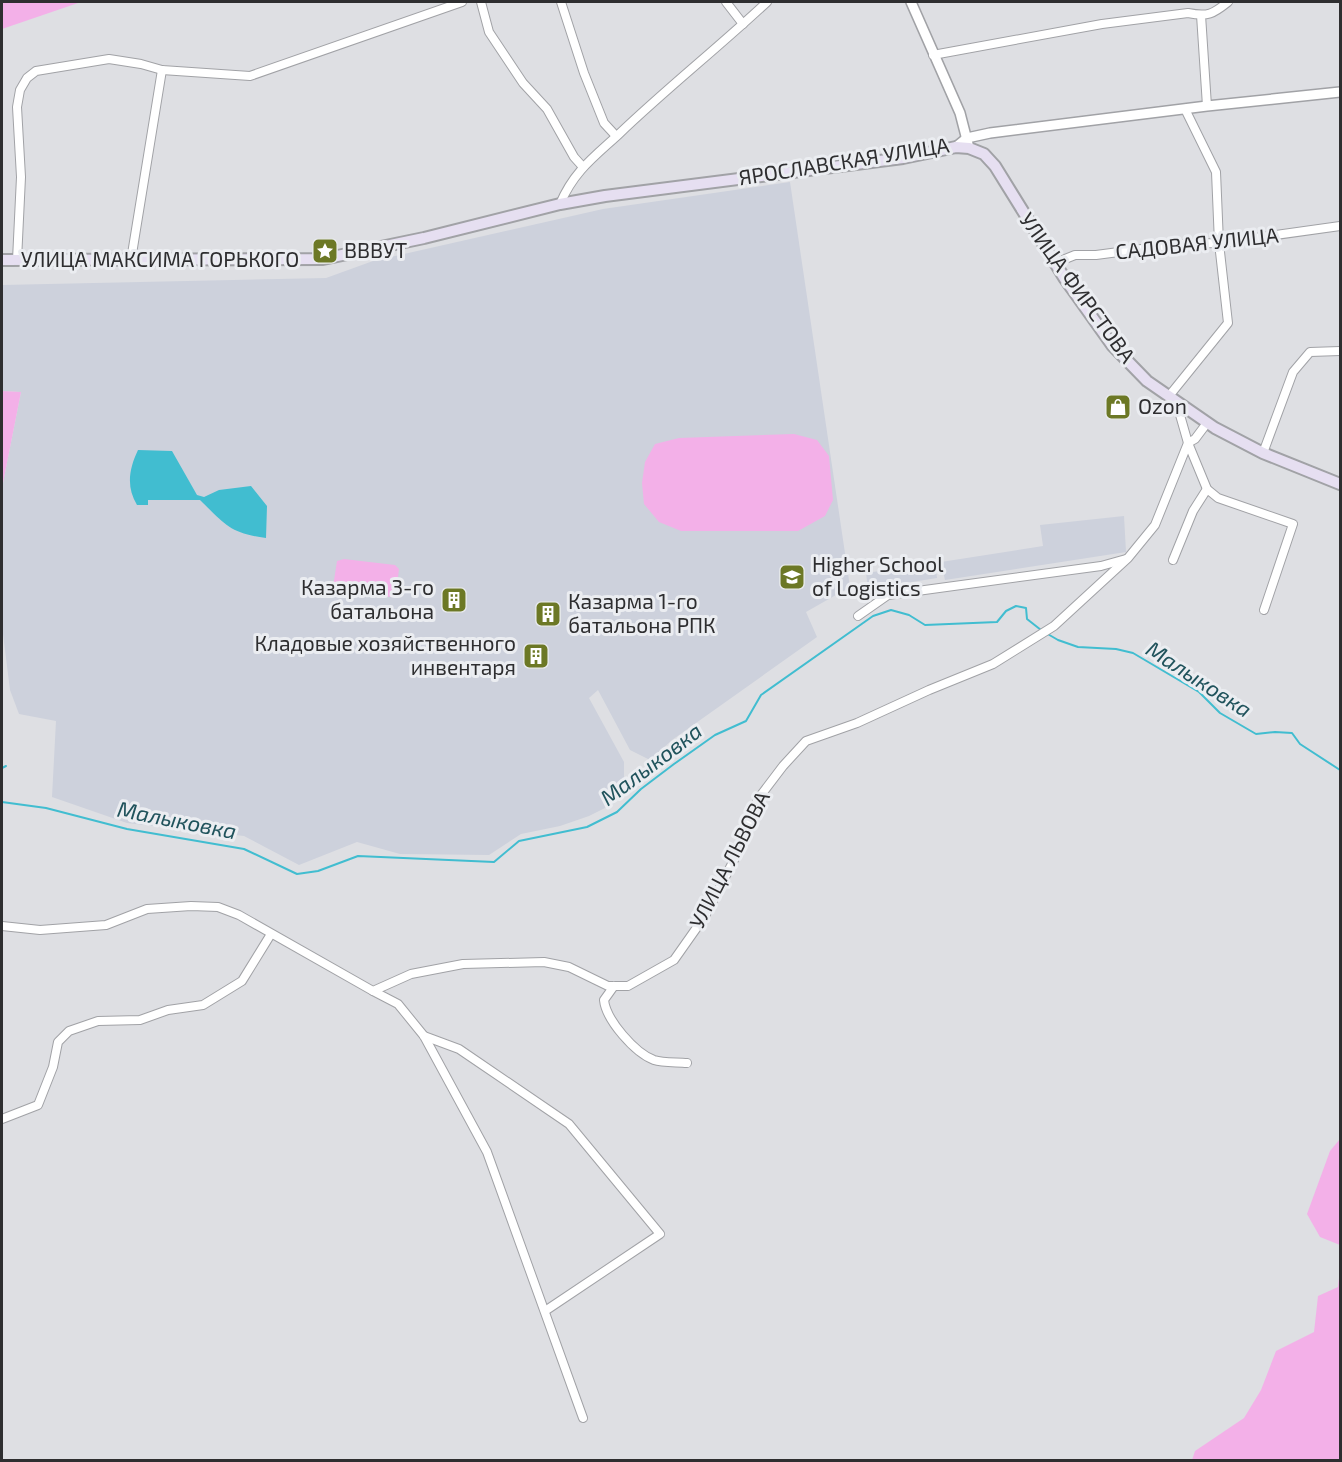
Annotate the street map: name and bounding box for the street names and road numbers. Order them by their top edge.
street label: ЯРОСЛАВСКАЯ УЛИЦА [737,132,951,190]
street label: УЛИЦА ФИРСТОВА [1015,207,1141,367]
street label: САДОВАЯ УЛИЦА [1114,222,1280,264]
street label: УЛИЦА МАКСИМА ГОРЬКОГО [21,246,299,271]
street label: УЛИЦА ЛЬВОВА [683,787,774,932]

